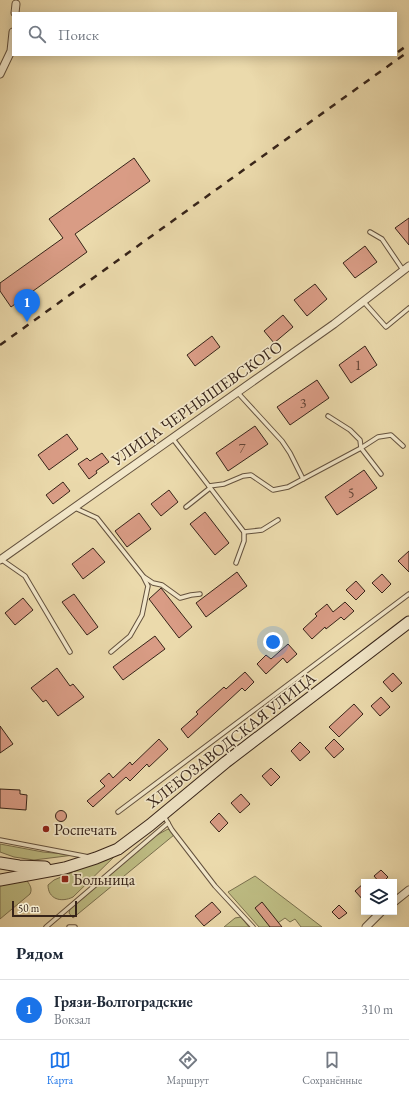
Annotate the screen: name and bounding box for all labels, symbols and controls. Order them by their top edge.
search box [12,12,397,56]
icon: search [26,23,48,45]
text: Поиск [58,25,99,44]
pin: 1 [14,289,40,322]
street label: УЛИЦА ЧЕРНЫШЕВСКОГО [107,336,287,471]
house number: 1 [355,356,361,374]
house number: 3 [300,394,307,412]
house number: 7 [239,439,246,457]
house number: 5 [348,484,354,502]
your location [263,632,283,652]
street label: ХЛЕБОЗАВОДСКАЯ УЛИЦА [141,667,321,813]
place label: Роспечать [54,819,117,840]
marker: Роспечать [41,824,51,834]
place label: Больница [73,869,136,890]
marker: Больница [60,874,70,884]
map controls [361,879,397,915]
button: layers [361,879,397,915]
scale bar [12,899,77,918]
text: 50 m [18,901,39,915]
text: Рядом [16,942,64,964]
text: Грязи-Волгоградские [54,992,193,1011]
text: 1 [26,1001,32,1018]
text: 310 m [362,1001,393,1018]
text: Вокзал [54,1011,91,1028]
tab: Карта [47,1049,73,1087]
tab: Маршрут [167,1049,209,1087]
tab: Сохранённые [302,1049,362,1087]

